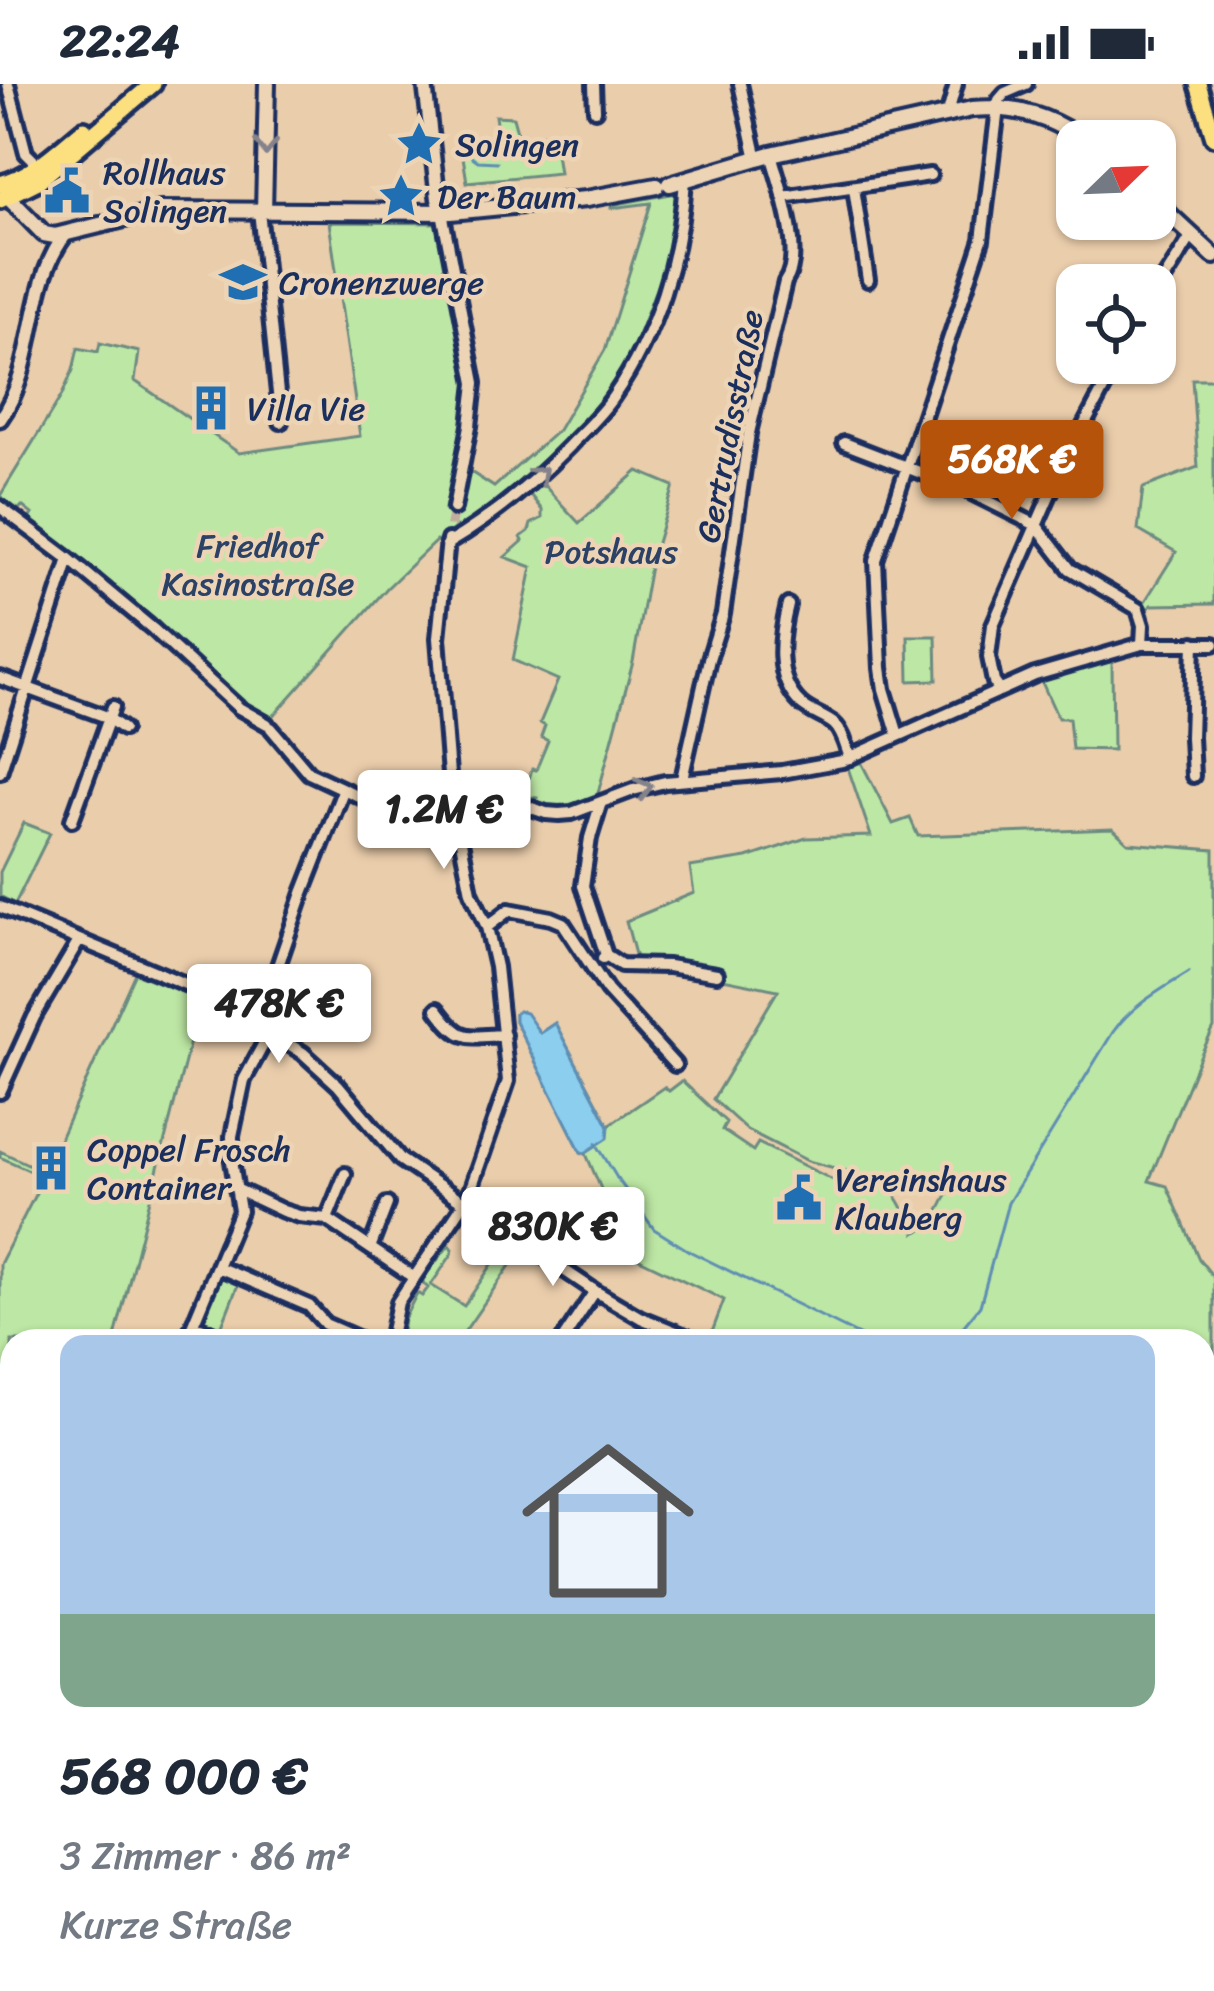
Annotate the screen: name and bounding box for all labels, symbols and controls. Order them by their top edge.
text: 22:24 [60,2,180,82]
place label: Solingen [455,116,579,174]
place icon: Solingen [394,119,444,169]
north arrow [1056,120,1176,240]
map controls [1056,120,1176,384]
one-way arrow [253,138,279,157]
place label: Rollhaus Solingen [103,144,227,240]
public building icon: Rollhaus Solingen [42,166,92,216]
place label: Der Baum [437,168,577,226]
place icon: Der Baum [376,171,426,221]
place label: Cronenzwerge [279,254,484,312]
school or university icon: Cronenzwerge [218,257,268,307]
button: locate [1056,264,1176,384]
street label: Gertrudisstraße [679,305,781,548]
place label: Villa Vie [247,380,365,438]
building icon: Villa Vie [186,383,236,433]
pin: 568K € [914,420,1110,522]
text: 568K € [947,424,1077,493]
one-way arrow [526,467,548,489]
park label: Friedhof Kasinostraße [162,517,354,613]
park label: Potshaus [544,523,678,581]
pin: 1.2M € [346,770,542,872]
text: 1.2M € [385,774,503,843]
one-way arrow [633,777,654,802]
pin: 478K € [181,964,377,1066]
text: 478K € [214,968,344,1037]
place label: Coppel Frosch Container [87,1121,291,1217]
building icon: Coppel Frosch Container [26,1143,76,1193]
place label: Vereinshaus Klauberg [835,1151,1007,1247]
public building icon: Vereinshaus Klauberg [774,1173,824,1223]
pin: 830K € [455,1187,651,1289]
text: 830K € [488,1191,618,1260]
icon: home [500,1413,716,1629]
text: 568 000 € [60,1731,308,1821]
text: 3 Zimmer · 86 m² [60,1821,351,1890]
text: Kurze Straße [60,1890,292,1959]

